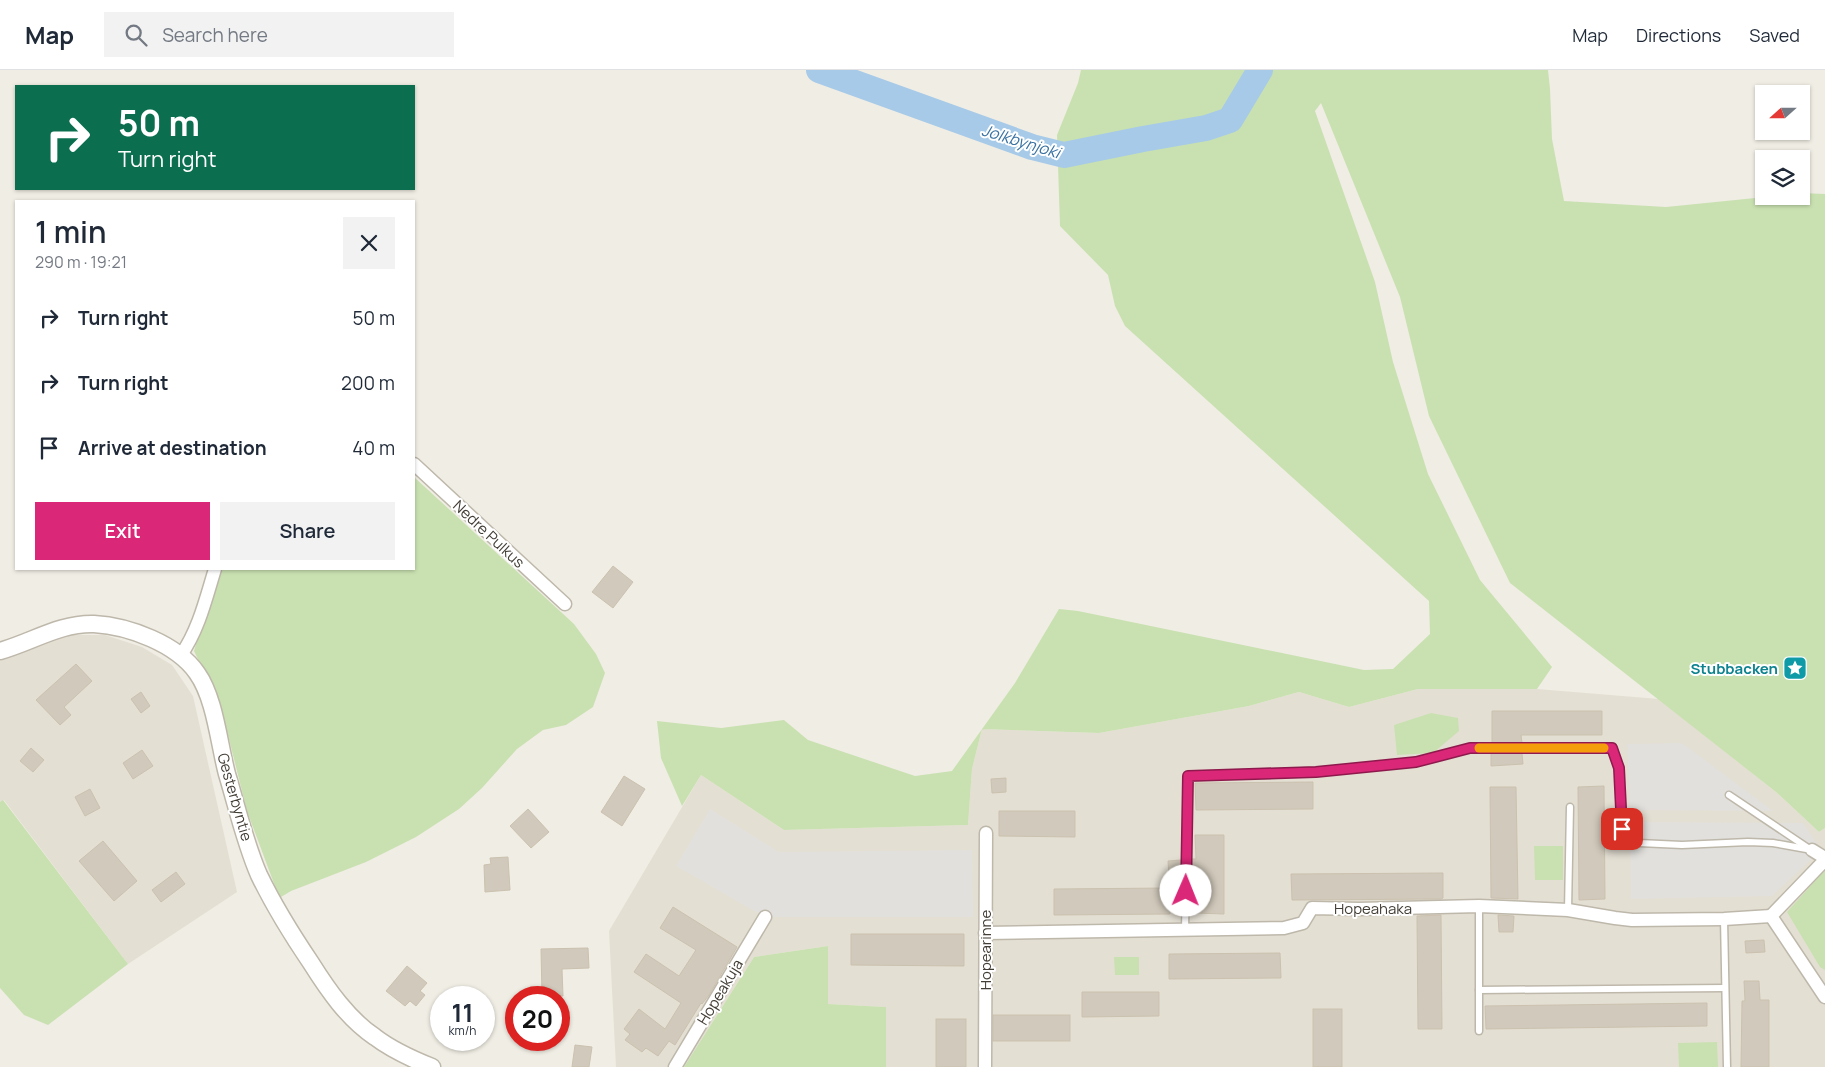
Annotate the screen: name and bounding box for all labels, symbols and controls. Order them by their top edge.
search box [104,12,454,57]
text: Map [25,18,74,51]
icon: search [122,21,150,49]
text: Search here [162,22,268,48]
text: Map [1572,23,1608,47]
text: Directions [1636,23,1721,47]
text: Saved [1749,23,1800,47]
north arrow [1755,85,1810,140]
map controls [1755,85,1810,205]
text: 50 m [118,99,200,147]
icon: right [35,105,100,170]
water label: Jolkbynjoki [979,119,1065,164]
text: Turn right [118,144,216,174]
button: layers [1755,150,1810,205]
text: 1 min [35,211,107,252]
button: close [343,217,395,269]
text: 290 m · 19:21 [35,251,127,273]
icon: right [35,304,63,332]
text: Turn right [78,305,168,331]
text: 50 m [353,305,395,331]
icon: right [35,369,63,397]
text: Turn right [78,370,168,396]
text: 200 m [341,370,395,396]
icon: arrive [35,434,63,462]
text: Arrive at destination [78,435,267,461]
text: 40 m [352,435,395,461]
street label: Nedre Pulkus [449,495,529,573]
button: Exit [35,502,210,560]
button: Share [220,502,395,560]
place icon: Stubbacken [1782,655,1808,681]
place label: Stubbacken [1690,658,1778,679]
street label: Gesterbyntie [212,751,258,844]
pin [1601,808,1643,850]
icon: arrive [1608,815,1636,843]
position arrow [1159,864,1211,916]
street label: Hopeahaka [1334,898,1412,919]
street label: Hopearinne [975,910,996,990]
street label: Hopeakuja [692,955,748,1029]
speed limit sign: 20 [505,986,570,1051]
text: 11 [452,995,473,1030]
text: km/h [449,1022,476,1039]

